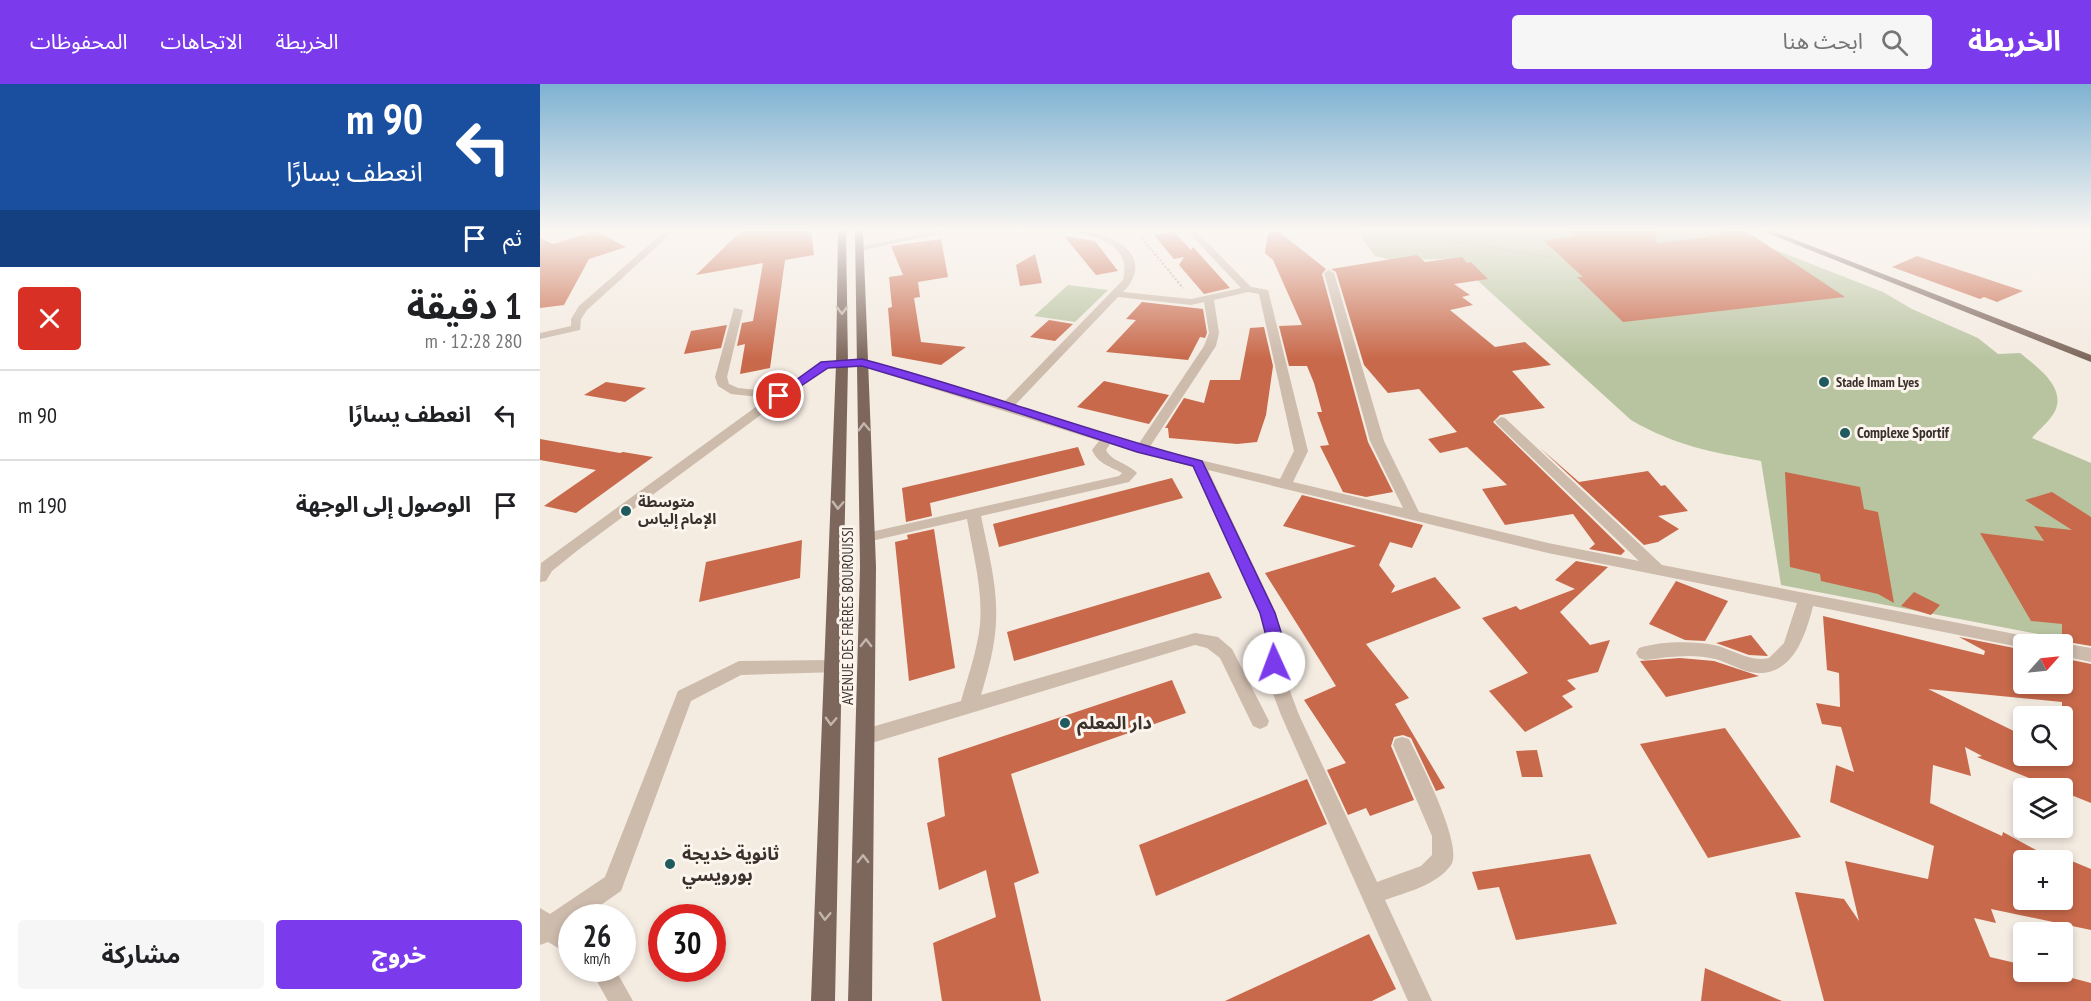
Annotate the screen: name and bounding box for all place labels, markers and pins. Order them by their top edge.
pin [753,370,804,421]
place label: Stade Imam Lyes [1836,373,1919,391]
marker: Stade Imam Lyes [1817,375,1831,389]
place label: Complexe Sportif [1857,423,1950,442]
marker: Complexe Sportif [1838,426,1852,440]
place label: متوسطة الإمام إلياس [638,492,716,530]
marker: متوسطة الإمام إلياس [619,504,633,518]
place label: دار المعلم [1077,711,1152,736]
marker: دار المعلم [1058,716,1072,730]
place label: ثانوية خديجة بورويسي [682,842,780,889]
marker: ثانوية خديجة بورويسي [663,857,677,871]

